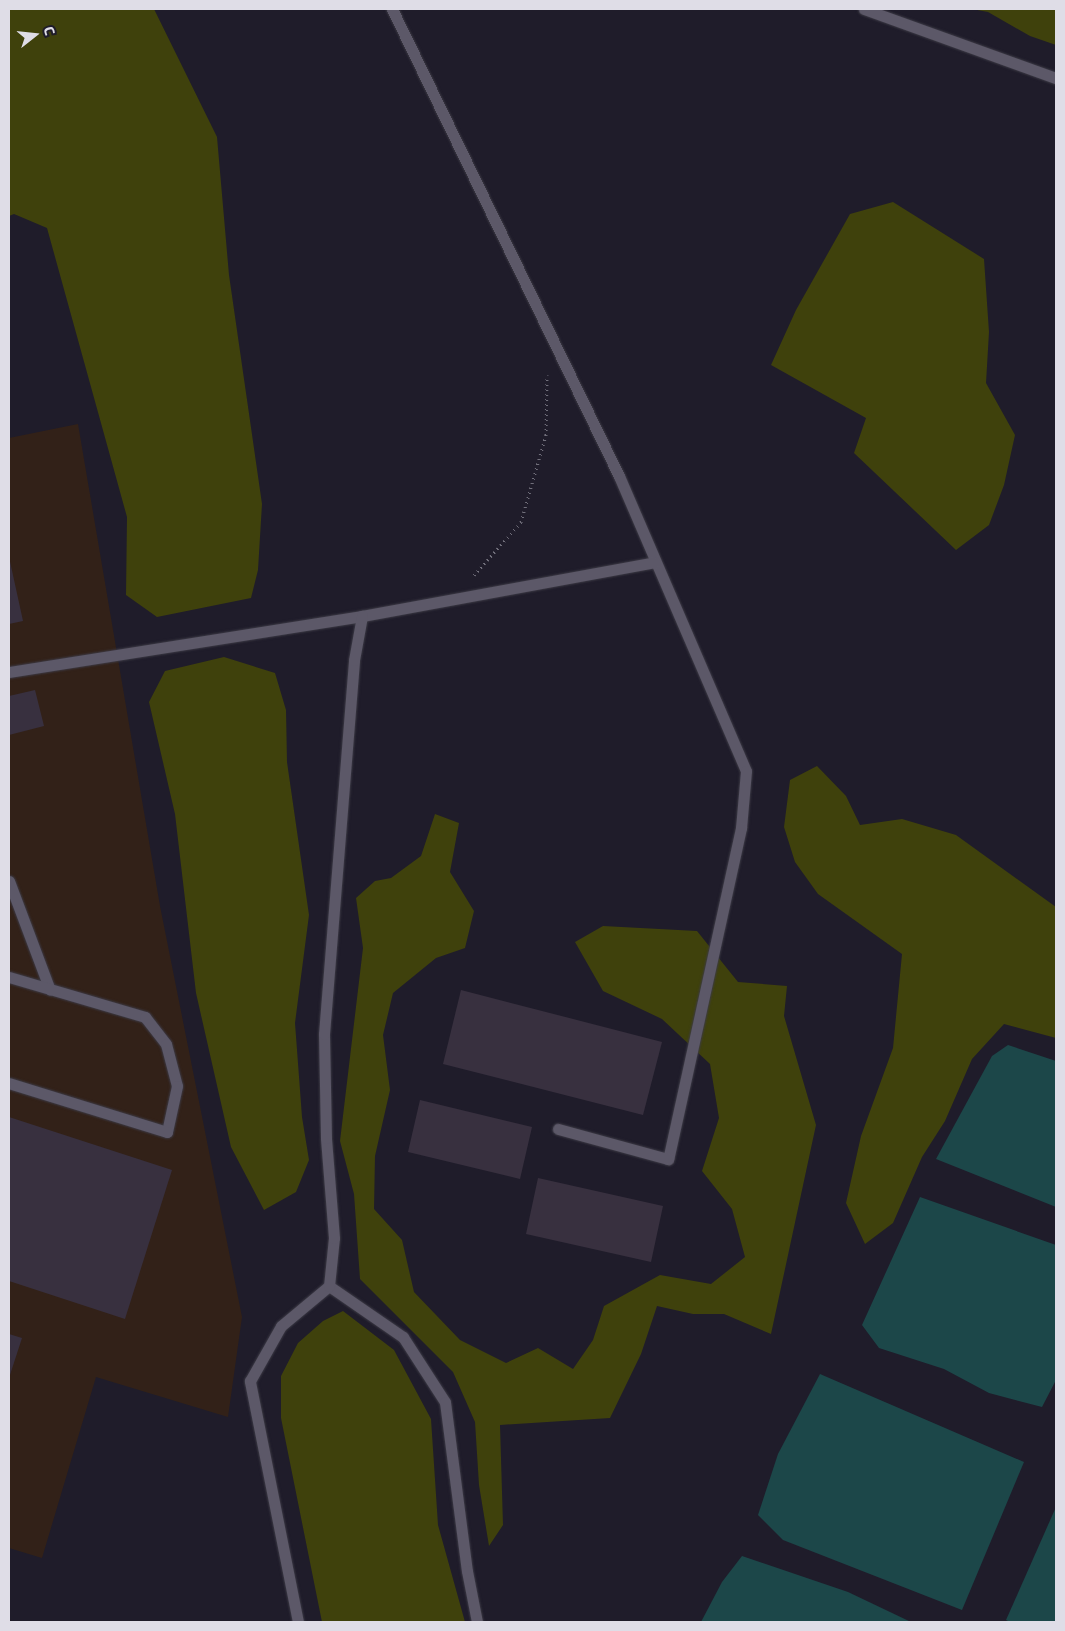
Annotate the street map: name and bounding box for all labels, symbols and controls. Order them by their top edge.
north arrow [10,10,60,60]
text: С [41,24,59,37]

